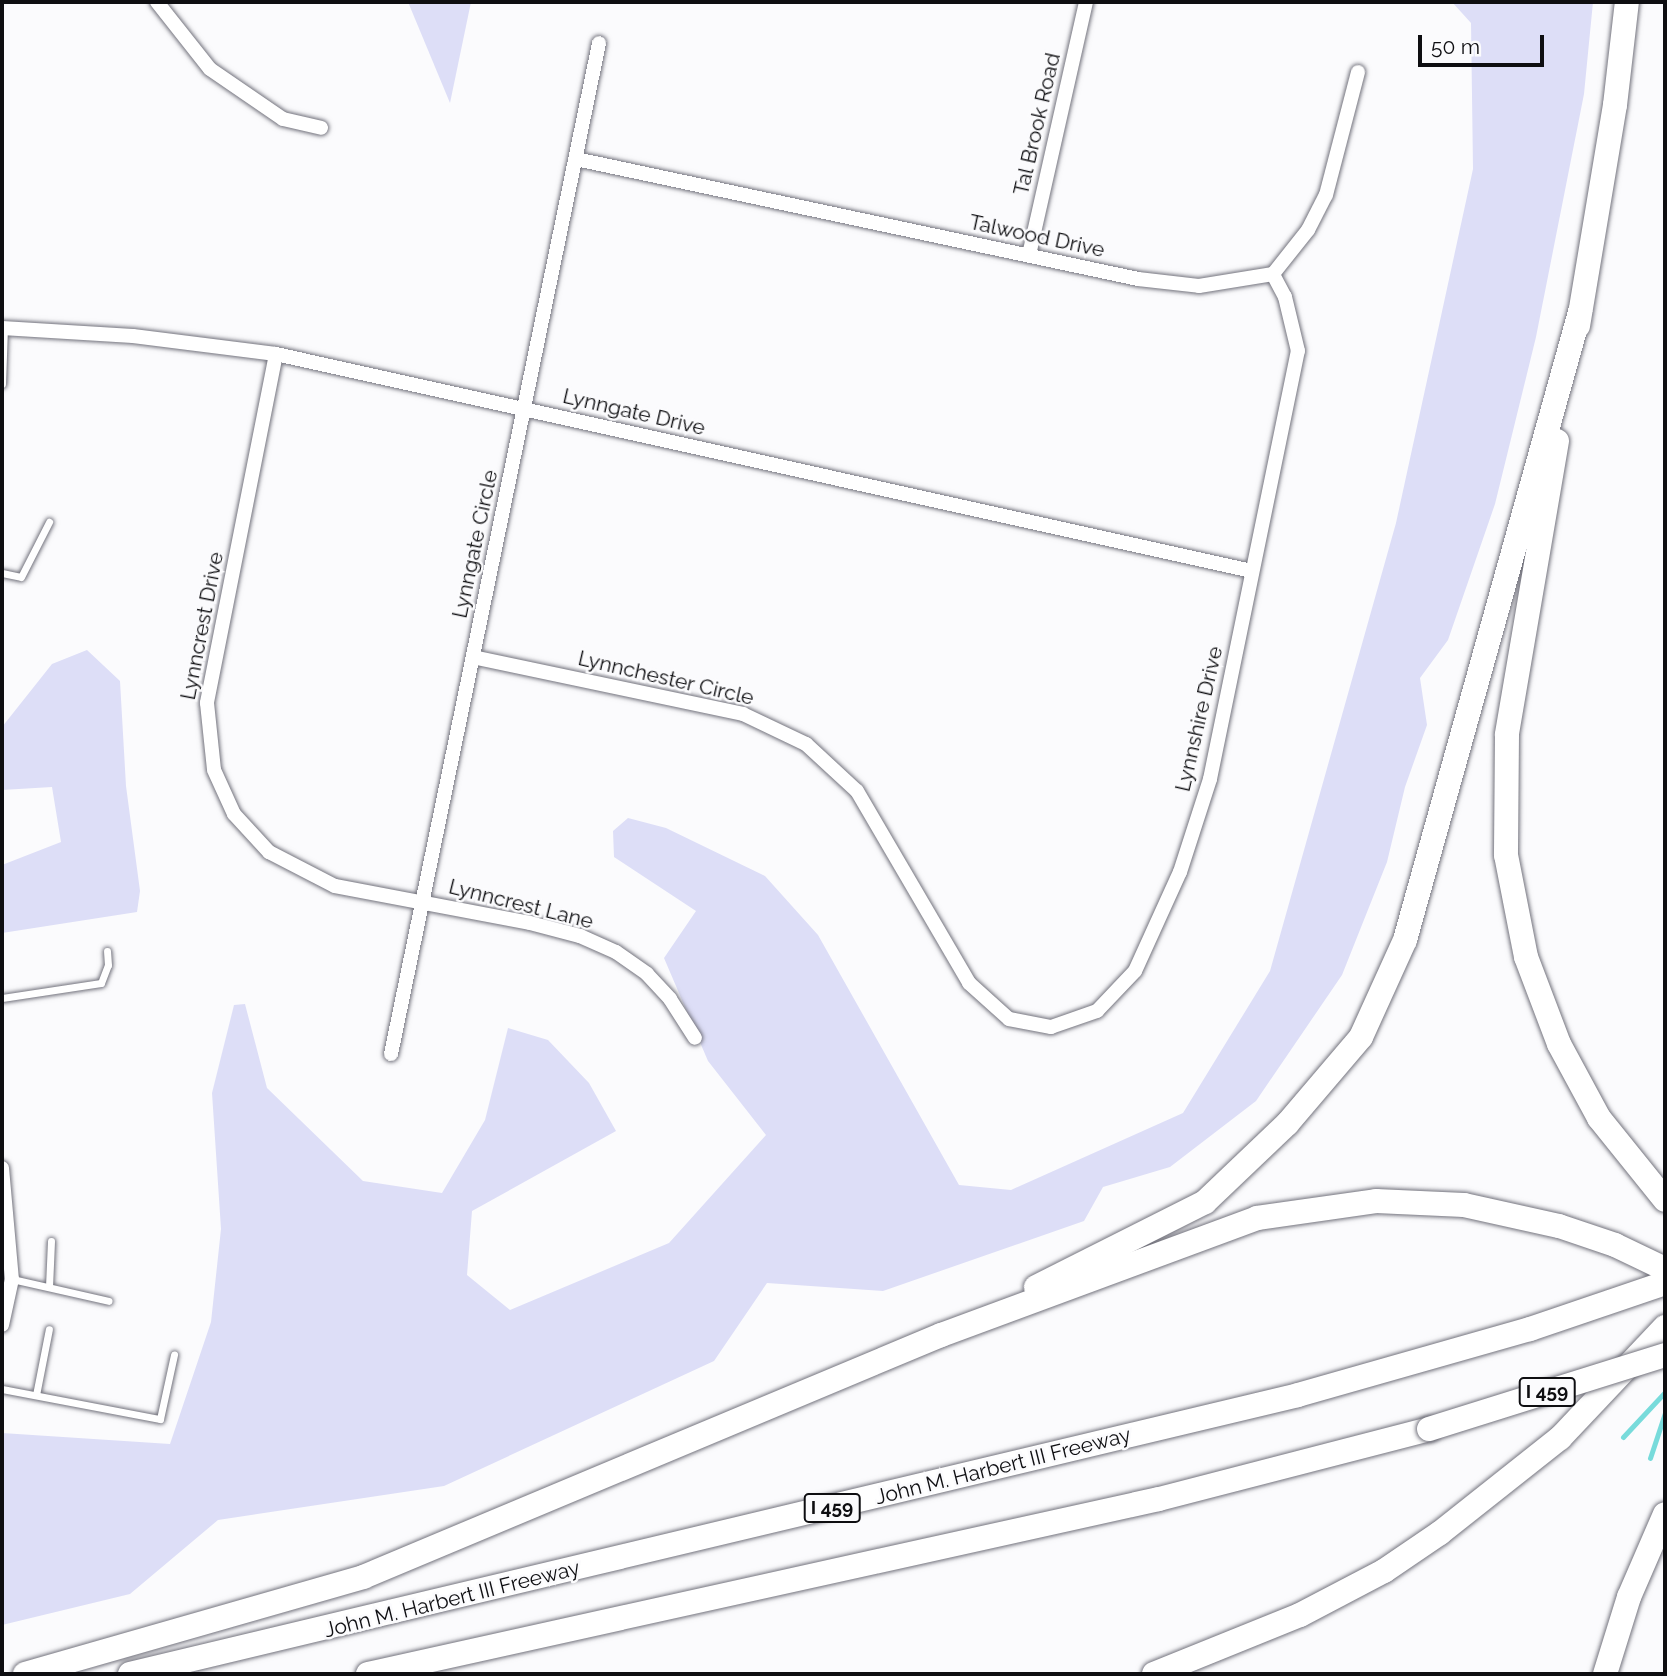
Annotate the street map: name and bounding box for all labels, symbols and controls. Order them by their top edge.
scale bar [1422,21,1548,65]
text: 50 m [1431,34,1480,59]
street label: Tal Brook Road [1008,50,1066,198]
street label: Talwood Drive [967,209,1107,263]
street label: Lynngate Drive [560,383,708,441]
street label: Lynngate Circle [447,468,503,620]
street label: Lynncrest Drive [175,550,229,702]
street label: Lynnshire Drive [1170,644,1228,794]
street label: Lynnchester Circle [575,645,757,711]
street label: Lynncrest Lane [446,874,596,934]
road number: I 459 [1517,1376,1577,1408]
street label: John M. Harbert III Freeway [873,1422,1133,1510]
road number: I 459 [802,1492,862,1524]
street label: John M. Harbert III Freeway [322,1555,582,1643]

